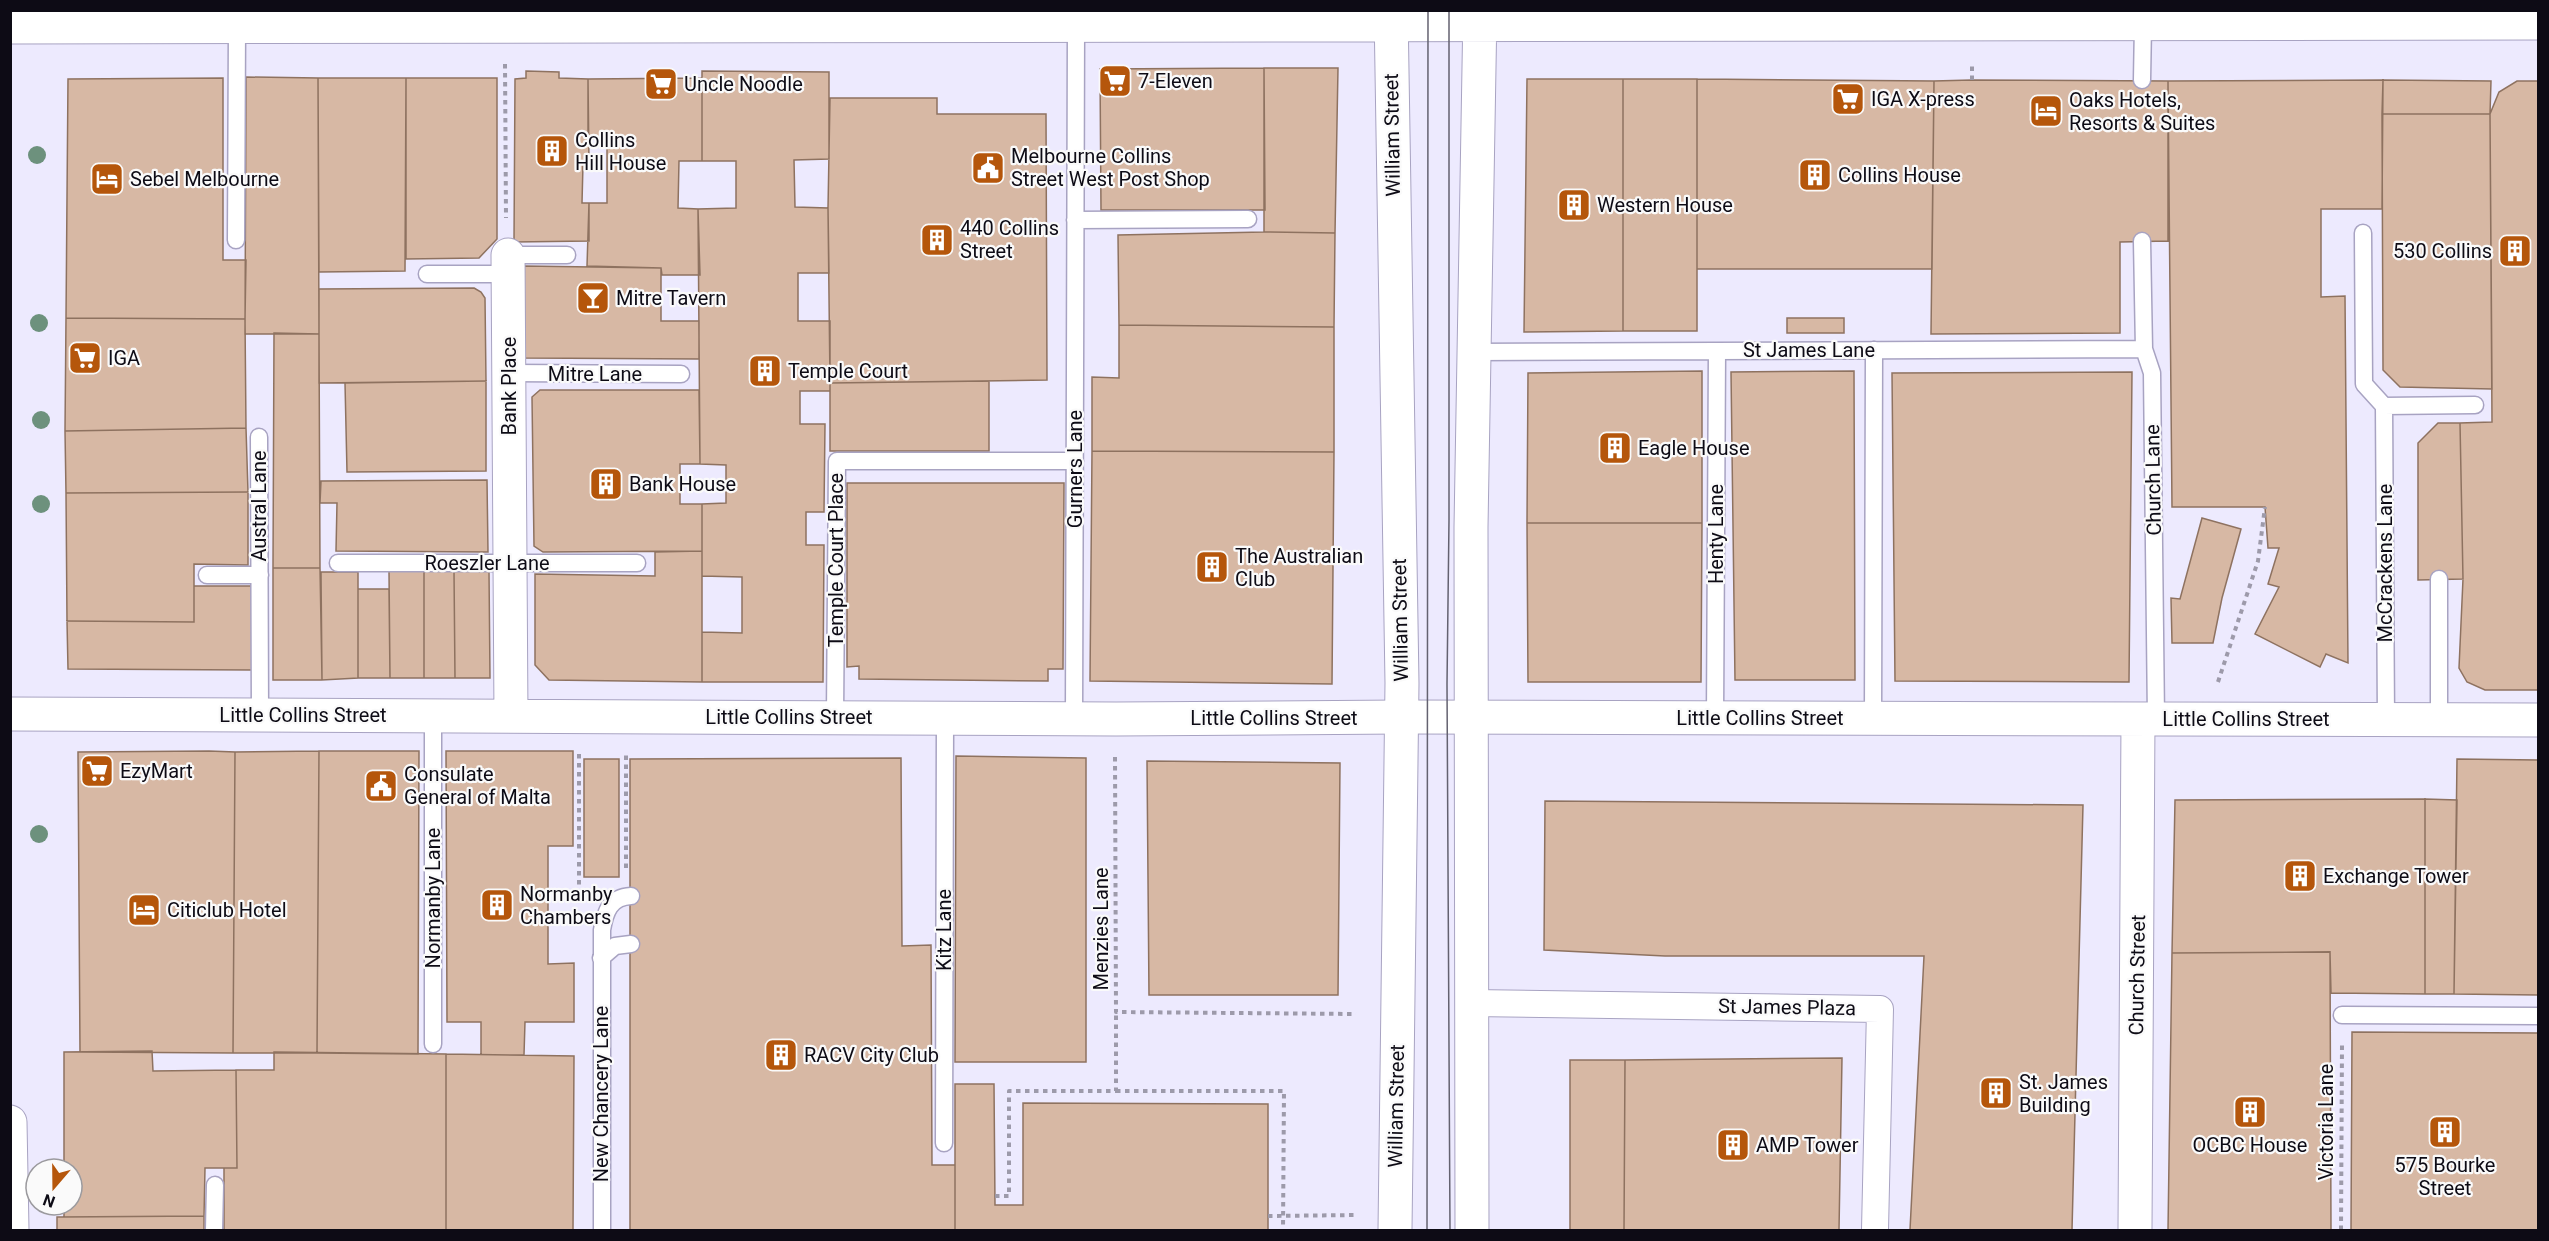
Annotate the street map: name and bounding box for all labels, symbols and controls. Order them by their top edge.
supermarket icon: 7-Eleven [1097,63,1133,99]
supermarket icon: Uncle Noodle [643,66,679,102]
place label: 7-Eleven [1138,69,1213,93]
place label: Uncle Noodle [684,72,803,96]
street label: William Street [1379,73,1405,197]
supermarket icon: IGA X-press [1830,81,1866,117]
place label: IGA X-press [1871,87,1975,111]
place label: Oaks Hotels, Resorts & Suites [2069,88,2215,135]
hotel icon: Oaks Hotels, Resorts & Suites [2028,93,2064,129]
place label: Collins Hill House [575,128,666,175]
building icon: Collins Hill House [534,133,570,169]
place label: Melbourne Collins Street West Post Shop [1011,144,1210,191]
public building icon: Melbourne Collins Street West Post Shop [970,150,1006,186]
building icon: Collins House [1797,157,1833,193]
hotel icon: Sebel Melbourne [89,161,125,197]
place label: Collins House [1838,163,1961,187]
place label: Sebel Melbourne [130,167,279,191]
building icon: Western House [1556,187,1592,223]
place label: Western House [1597,193,1733,217]
place label: 440 Collins Street [960,216,1059,263]
building icon: 440 Collins Street [919,222,955,258]
building icon: 530 Collins [2497,233,2533,269]
place label: 530 Collins [2393,239,2492,263]
bar icon: Mitre Tavern [575,280,611,316]
place label: Mitre Tavern [616,286,726,310]
street label: Bank Place [497,337,521,435]
street label: St James Lane [1743,338,1875,362]
supermarket icon: IGA [67,340,103,376]
place label: IGA [108,346,140,370]
building icon: Temple Court [747,353,783,389]
place label: Temple Court [788,359,908,383]
street label: Mitre Lane [548,362,642,386]
street label: Gurners Lane [1063,410,1087,528]
street label: Church Lane [2140,424,2166,536]
building icon: Eagle House [1597,430,1633,466]
place label: Eagle House [1638,436,1750,460]
street label: Austral Lane [247,450,271,562]
building icon: Bank House [588,466,624,502]
place label: Bank House [629,472,736,496]
street label: Temple Court Place [824,473,848,647]
street label: Henty Lane [1704,484,1728,584]
street label: McCrackens Lane [2373,484,2397,642]
place label: The Australian Club [1235,544,1363,591]
building icon: The Australian Club [1194,549,1230,585]
street label: Roeszler Lane [424,551,550,575]
street label: William Street [1387,558,1413,682]
street label: Little Collins Street [219,703,387,727]
street label: Little Collins Street [705,705,873,729]
street label: Little Collins Street [1190,706,1358,730]
street label: Little Collins Street [1676,706,1844,730]
street label: Little Collins Street [2162,707,2330,731]
supermarket icon: EzyMart [79,753,115,789]
place label: EzyMart [120,759,193,783]
place label: Consulate General of Malta [404,762,551,809]
public building icon: Consulate General of Malta [363,768,399,804]
street label: Normanby Lane [421,828,445,968]
building icon: Exchange Tower [2282,858,2318,894]
place label: Exchange Tower [2323,864,2469,888]
street label: Menzies Lane [1089,867,1113,991]
place label: Normanby Chambers [520,882,613,929]
building icon: Normanby Chambers [479,887,515,923]
street label: Kitz Lane [932,889,956,971]
hotel icon: Citiclub Hotel [126,892,162,928]
place label: Citiclub Hotel [167,898,287,922]
street label: Church Street [2124,914,2150,1036]
street label: St James Plaza [1718,994,1856,1020]
street label: New Chancery Lane [589,1006,613,1182]
building icon: RACV City Club [763,1037,799,1073]
place label: RACV City Club [804,1043,939,1067]
street label: William Street [1383,1044,1409,1168]
street label: Victoria Lane [2314,1064,2338,1180]
place label: St. James Building [2019,1070,2108,1117]
building icon: St. James Building [1978,1075,2014,1111]
building icon: OCBC House [2232,1094,2268,1130]
building icon: 575 Bourke Street [2427,1114,2463,1150]
building icon: AMP Tower [1715,1127,1751,1163]
place label: AMP Tower [1756,1133,1859,1157]
place label: OCBC House [2193,1133,2307,1157]
place label: 575 Bourke Street [2395,1153,2495,1200]
north arrow [24,1157,84,1217]
text: N [40,1190,58,1211]

